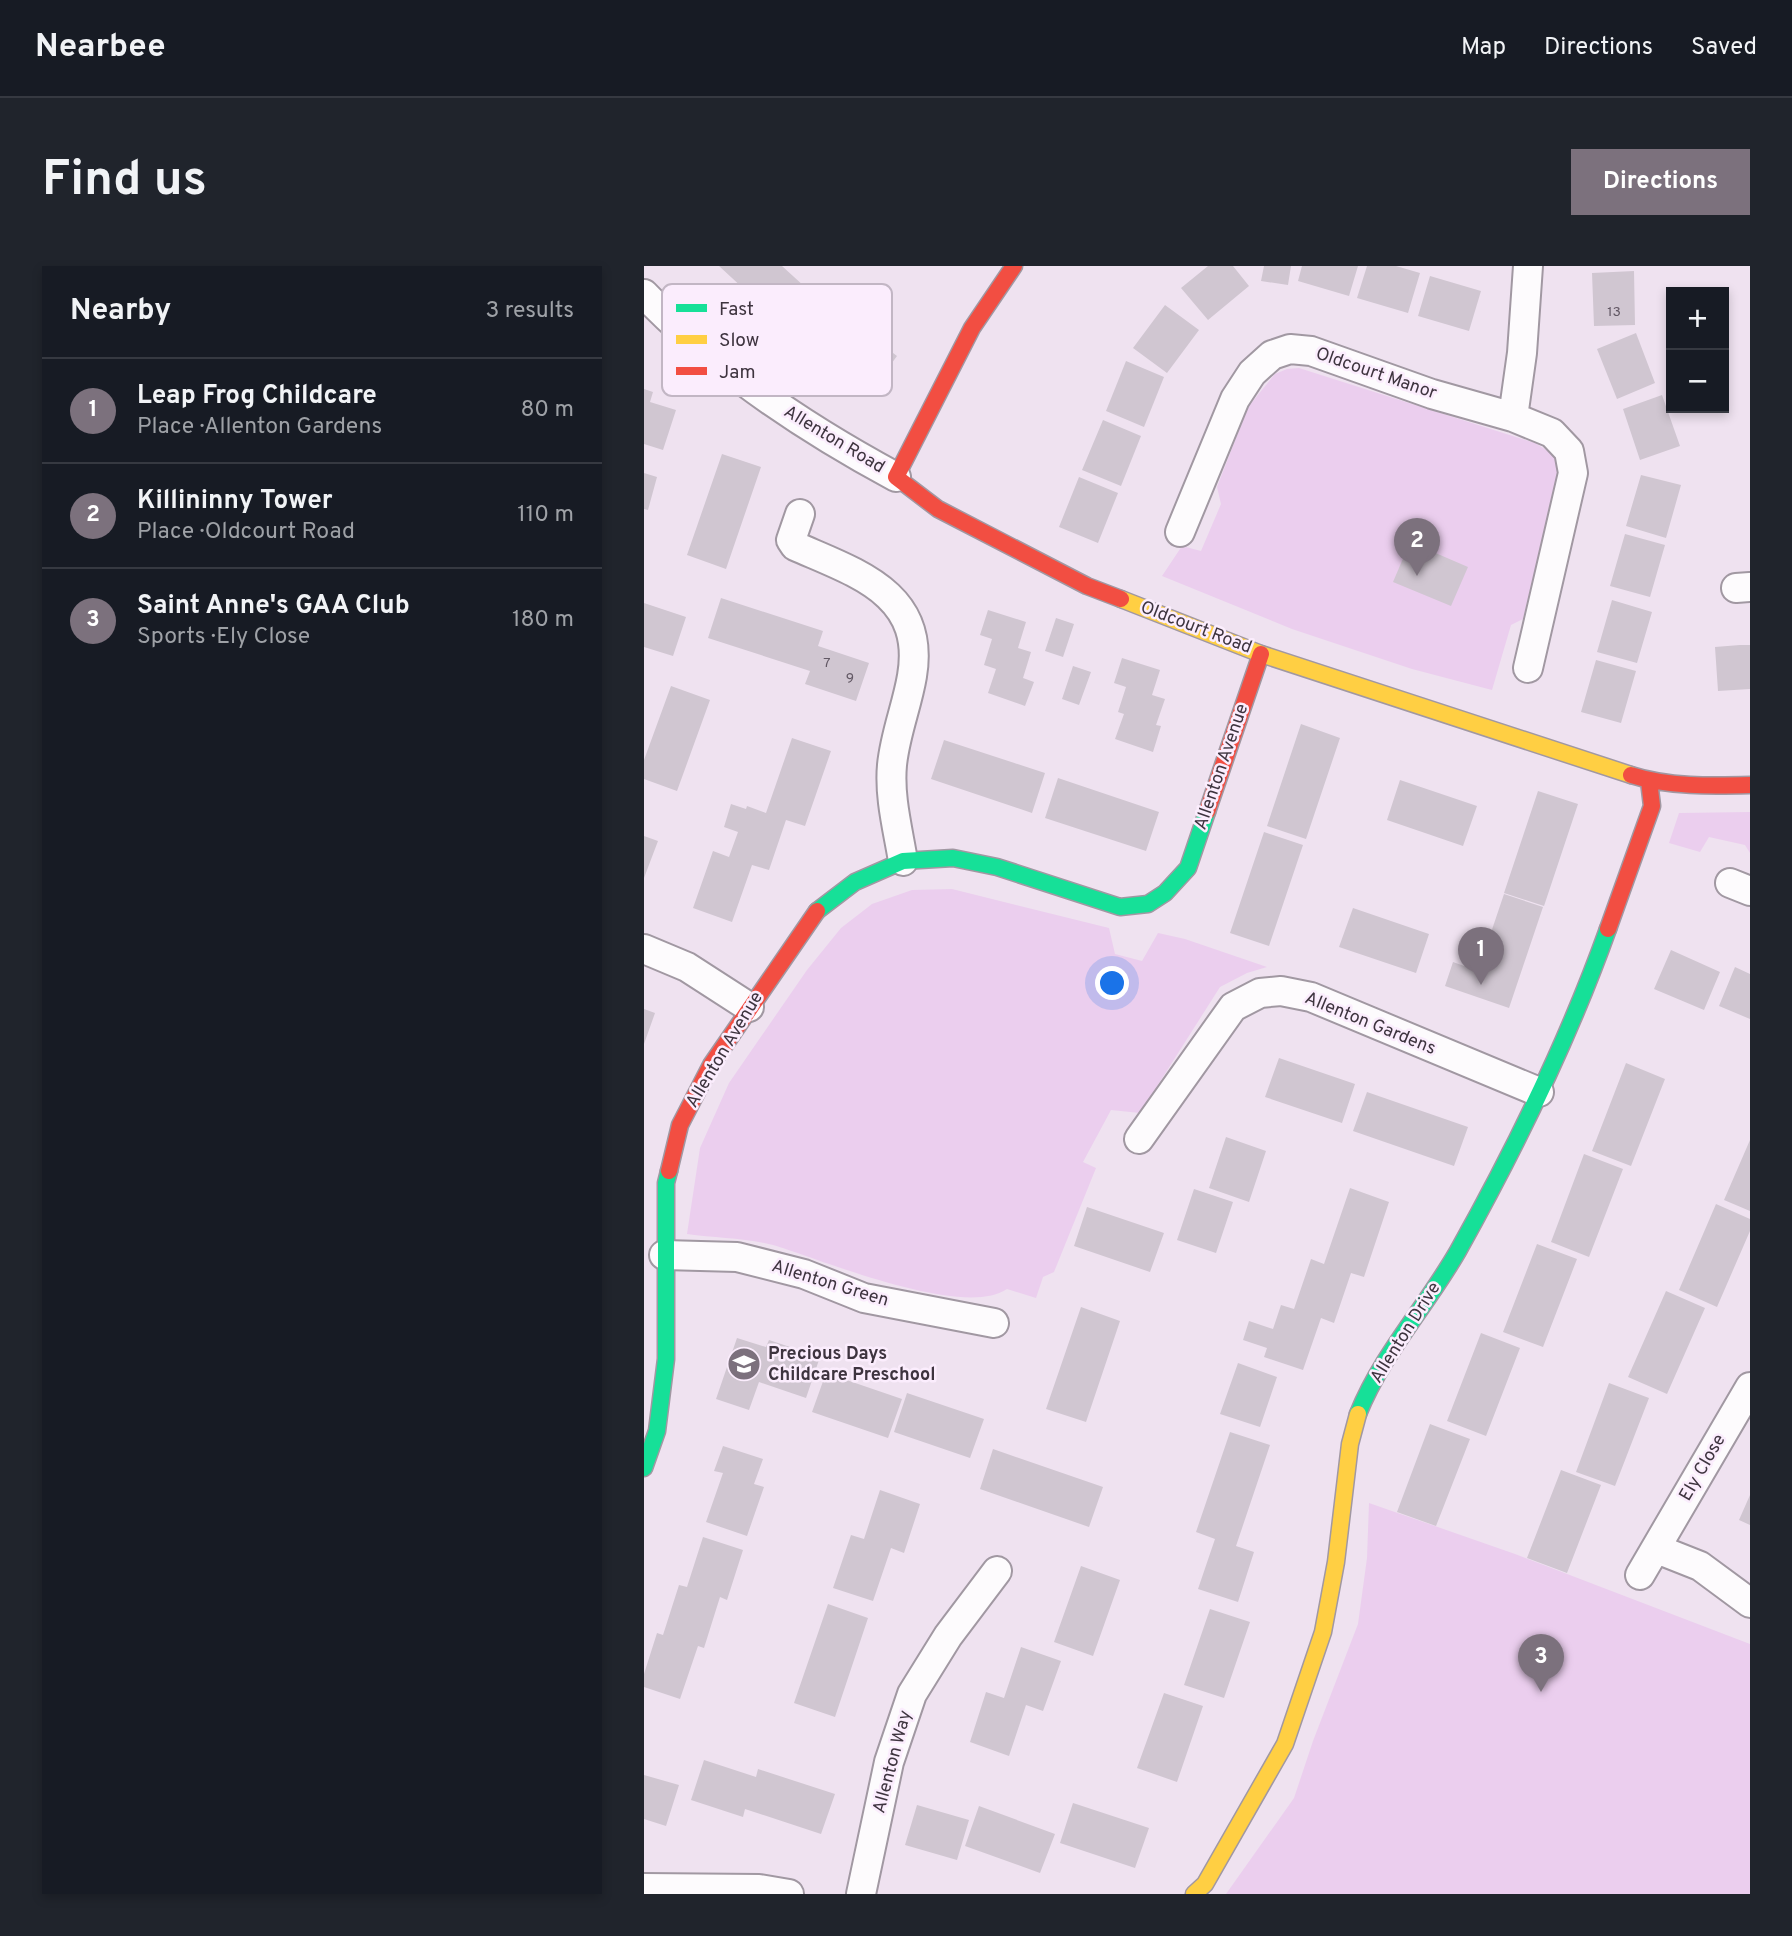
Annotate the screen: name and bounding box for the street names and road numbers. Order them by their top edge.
street label: Oldcourt Manor [1312,342,1440,406]
street label: Allenton Road [779,401,889,479]
street label: Oldcourt Road [1137,596,1255,660]
street label: Allenton Avenue [1190,701,1254,833]
street label: Allenton Gardens [1301,987,1439,1061]
street label: Allenton Avenue [681,988,769,1112]
street label: Allenton Green [769,1255,891,1313]
street label: Allenton Drive [1366,1278,1446,1388]
street label: Ely Close [1675,1430,1731,1506]
street label: Allenton Way [868,1708,918,1816]

